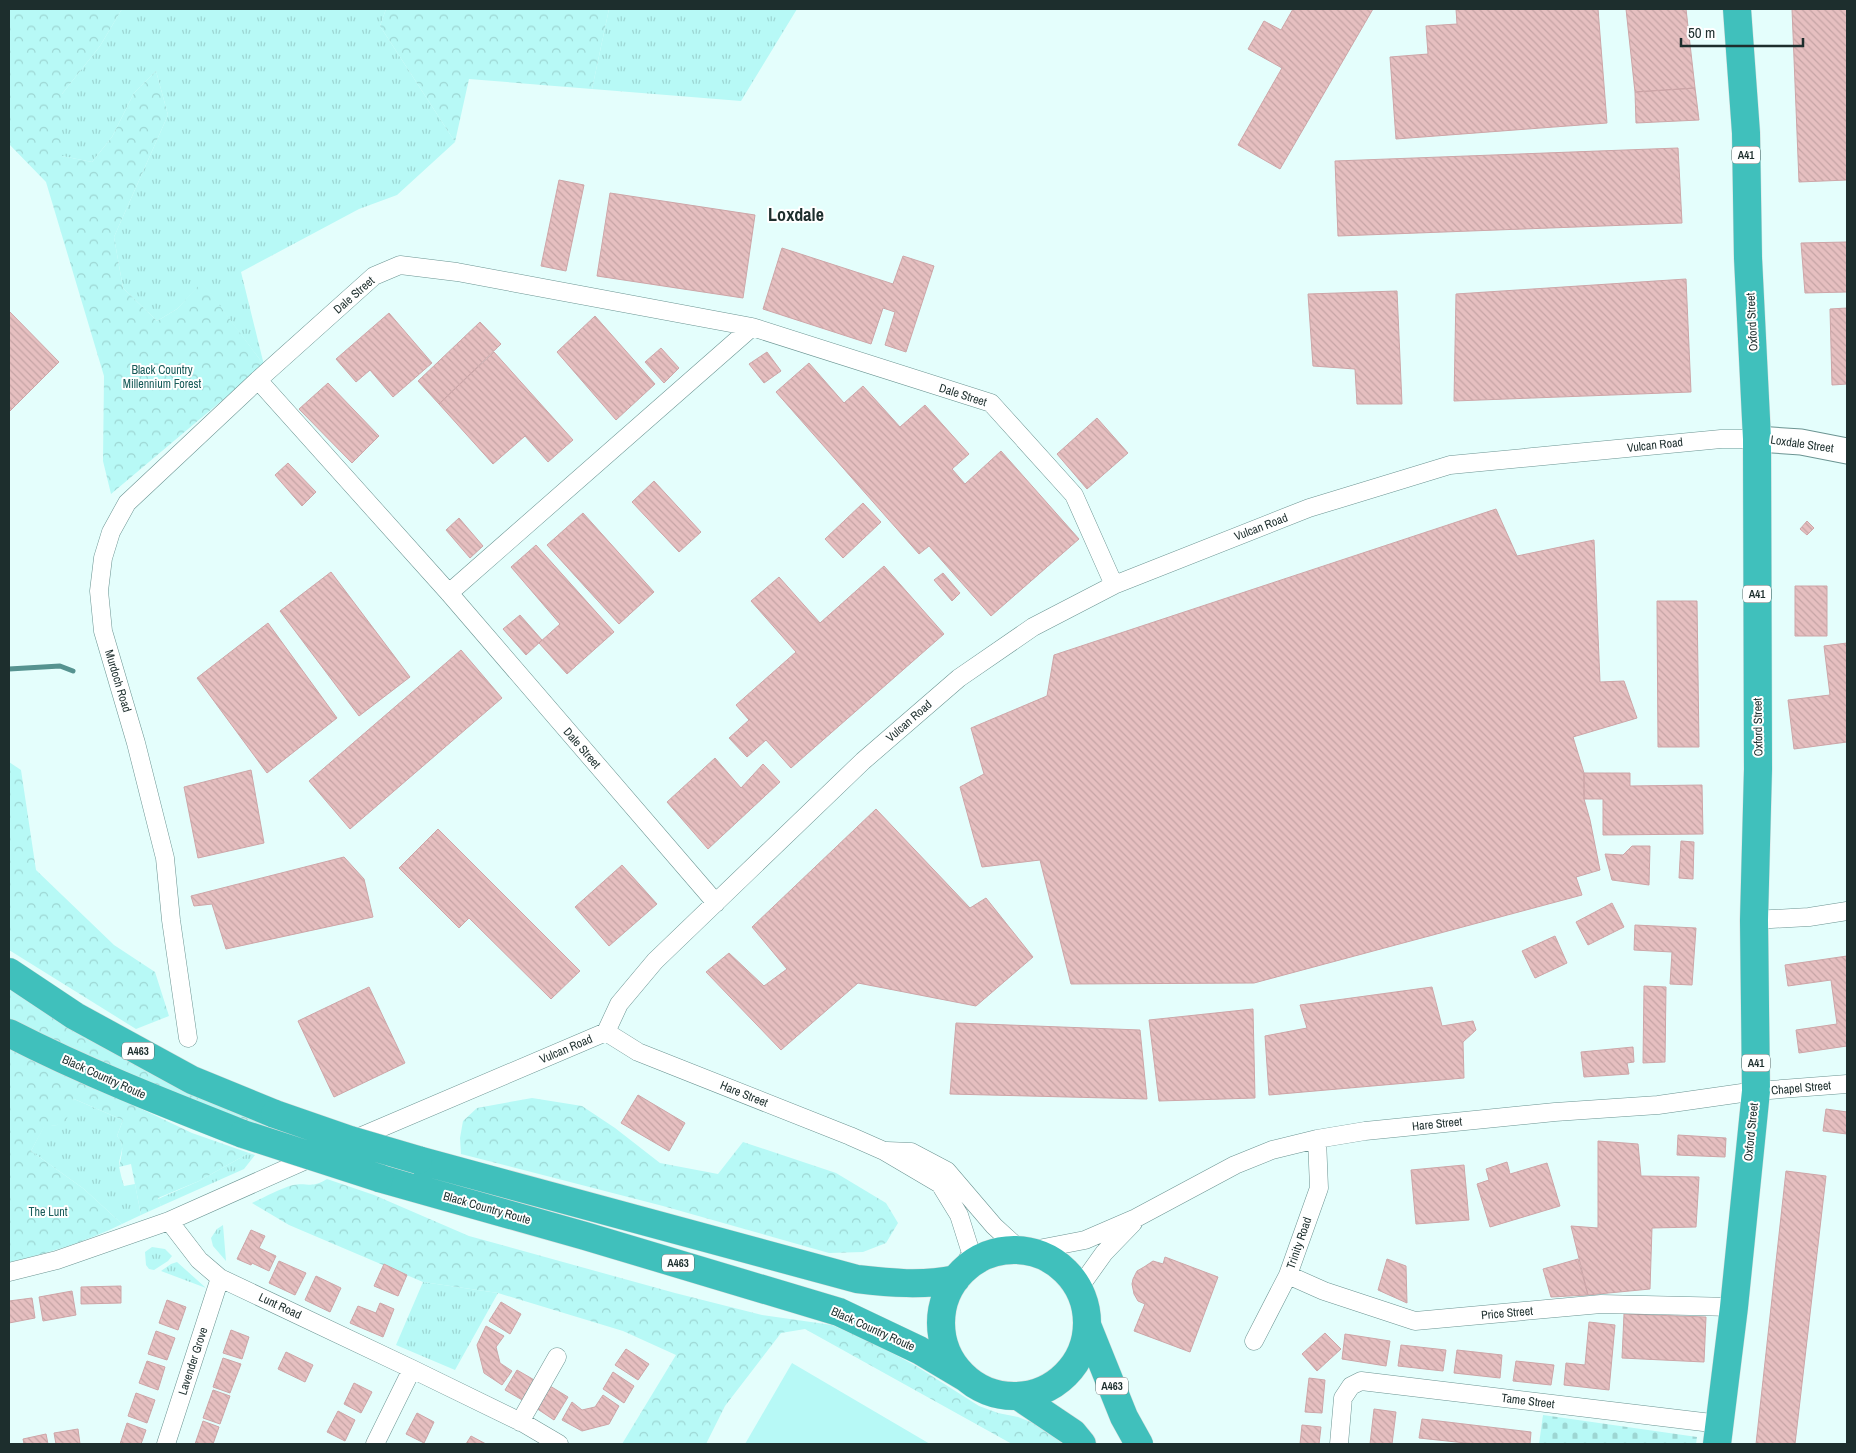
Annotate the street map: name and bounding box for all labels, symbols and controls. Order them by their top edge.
scale bar [1681,15,1804,47]
text: 50 m [1688,22,1715,43]
road number: A41 [1732,146,1760,164]
district label: Loxdale [768,202,824,227]
street label: Dale Street [330,273,378,317]
street label: Oxford Street [1742,292,1762,352]
park label: Black Country Millennium Forest [123,362,201,392]
street label: Dale Street [937,380,989,410]
street label: Loxdale Street [1769,432,1835,456]
street label: Vulcan Road [1626,434,1684,456]
street label: Vulcan Road [1232,509,1290,545]
road number: A41 [1743,586,1771,602]
street label: Murdoch Road [101,648,135,714]
street label: Vulcan Road [883,697,935,745]
street label: Oxford Street [1749,697,1767,756]
street label: Dale Street [560,724,604,772]
street label: Vulcan Road [537,1031,595,1067]
road number: A463 [122,1042,154,1060]
street label: Black Country Route [60,1051,148,1103]
road number: A41 [1742,1054,1770,1072]
street label: Hare Street [718,1077,771,1111]
street label: Chapel Street [1770,1077,1832,1099]
street label: Oxford Street [1740,1102,1762,1162]
street label: Hare Street [1411,1113,1463,1135]
street label: Black Country Route [441,1188,533,1228]
park label: The Lunt [29,1204,68,1220]
street label: Trinity Road [1283,1215,1315,1271]
road number: A463 [662,1254,694,1272]
street label: Lunt Road [256,1289,304,1323]
street label: Black Country Route [829,1303,917,1355]
street label: Price Street [1480,1303,1534,1323]
street label: Lavender Grove [174,1325,212,1397]
road number: A463 [1096,1378,1128,1394]
street label: Tame Street [1501,1390,1556,1412]

